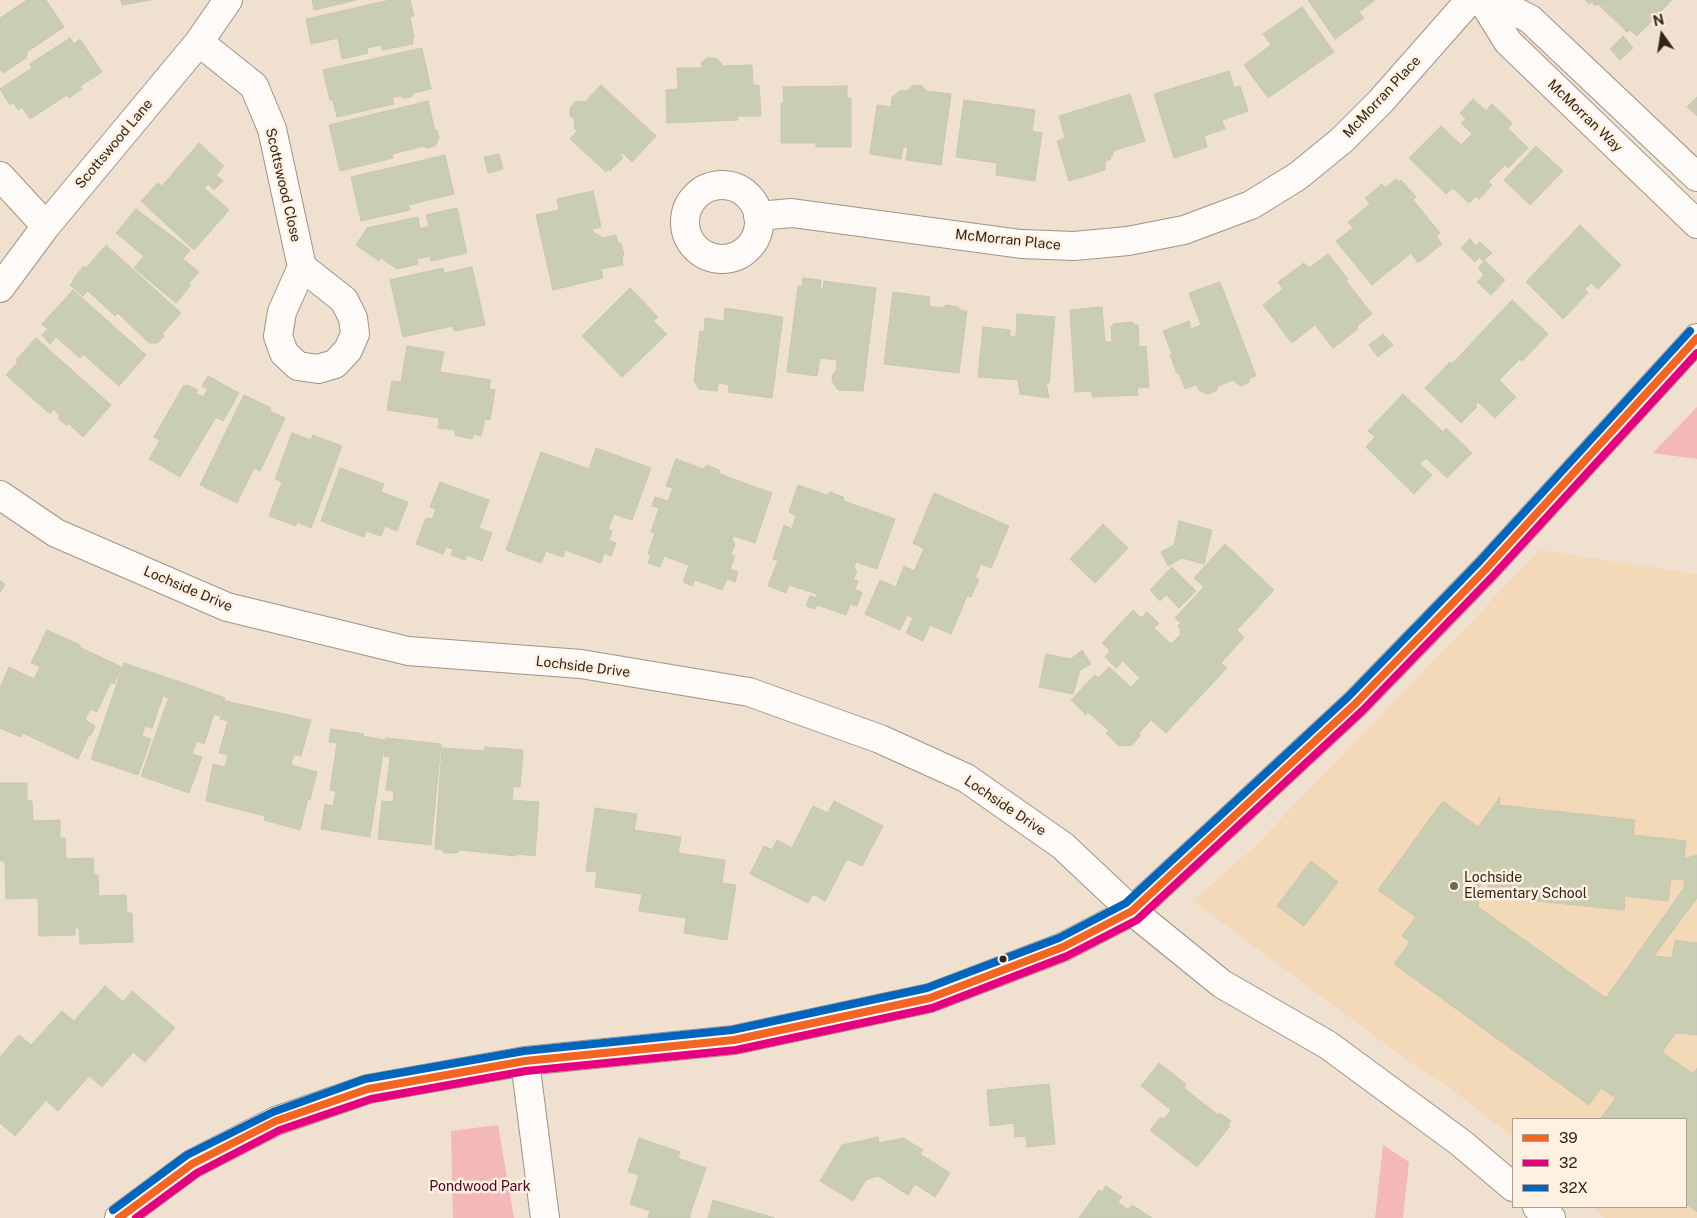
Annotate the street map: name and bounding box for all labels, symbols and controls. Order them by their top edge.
north arrow [1637,10,1687,60]
text: N [1651,11,1666,29]
street label: McMorran Place [1340,52,1424,142]
street label: McMorran Way [1544,76,1626,156]
street label: Scottswood Lane [72,96,156,192]
street label: Scottswood Close [262,126,304,244]
street label: McMorran Place [954,226,1062,254]
street label: Lochside Drive [141,563,235,615]
street label: Lochside Drive [535,653,631,681]
street label: Lochside Drive [961,772,1049,840]
place label: Lochside Elementary School [1464,870,1587,902]
marker: Lochside Elementary School [1448,880,1460,892]
unlabelled marker [998,954,1008,964]
legend [1512,1118,1687,1208]
text: 39 [1559,1129,1578,1146]
text: 32 [1559,1154,1577,1171]
park label: Pondwood Park [429,1179,531,1195]
text: 32X [1559,1179,1588,1196]

